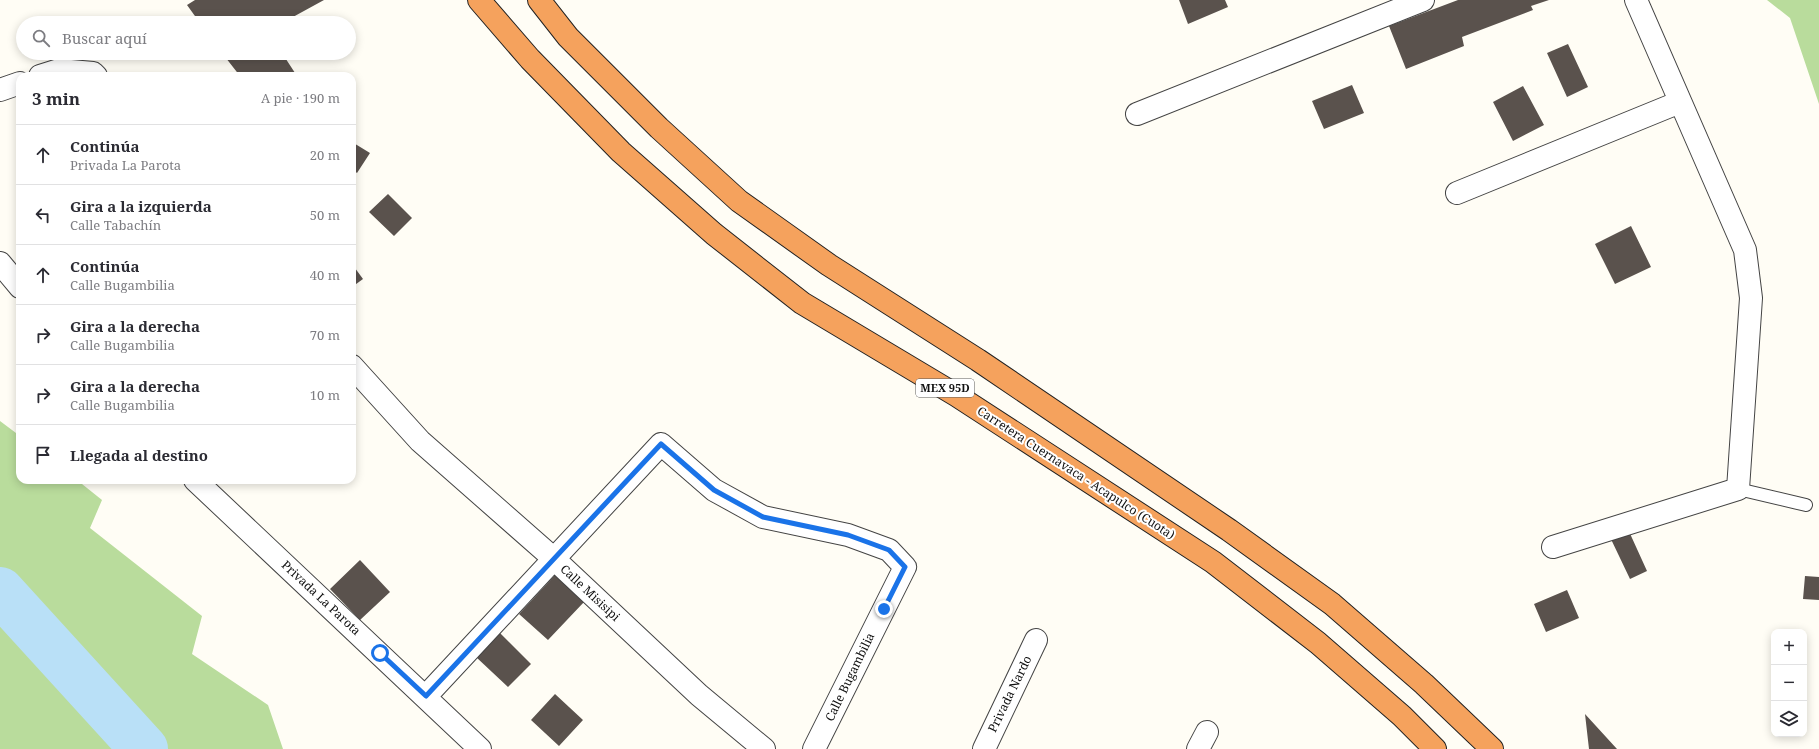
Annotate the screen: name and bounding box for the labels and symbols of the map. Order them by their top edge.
road number: MEX 95D [916,379,974,397]
street label: Carretera Cuernavaca - Acapulco (Cuota) [974,402,1178,543]
street label: Privada La Parota [278,556,365,639]
street label: Calle Misisipi [557,561,624,625]
route end [875,600,893,618]
street label: Calle Bugambilia [821,629,878,724]
route start [371,644,389,662]
street label: Privada Nardo [984,652,1036,735]

